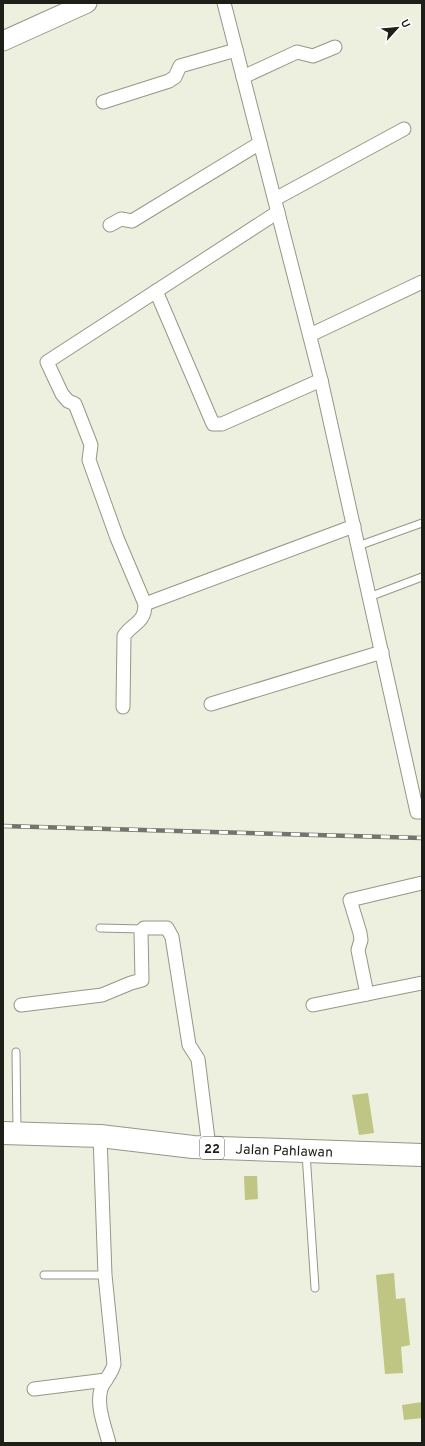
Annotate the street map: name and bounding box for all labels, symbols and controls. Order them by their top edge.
north arrow [377,8,417,48]
text: U [397,17,413,31]
road number: 22 [200,1137,224,1159]
street label: Jalan Pahlawan [235,1141,333,1162]

